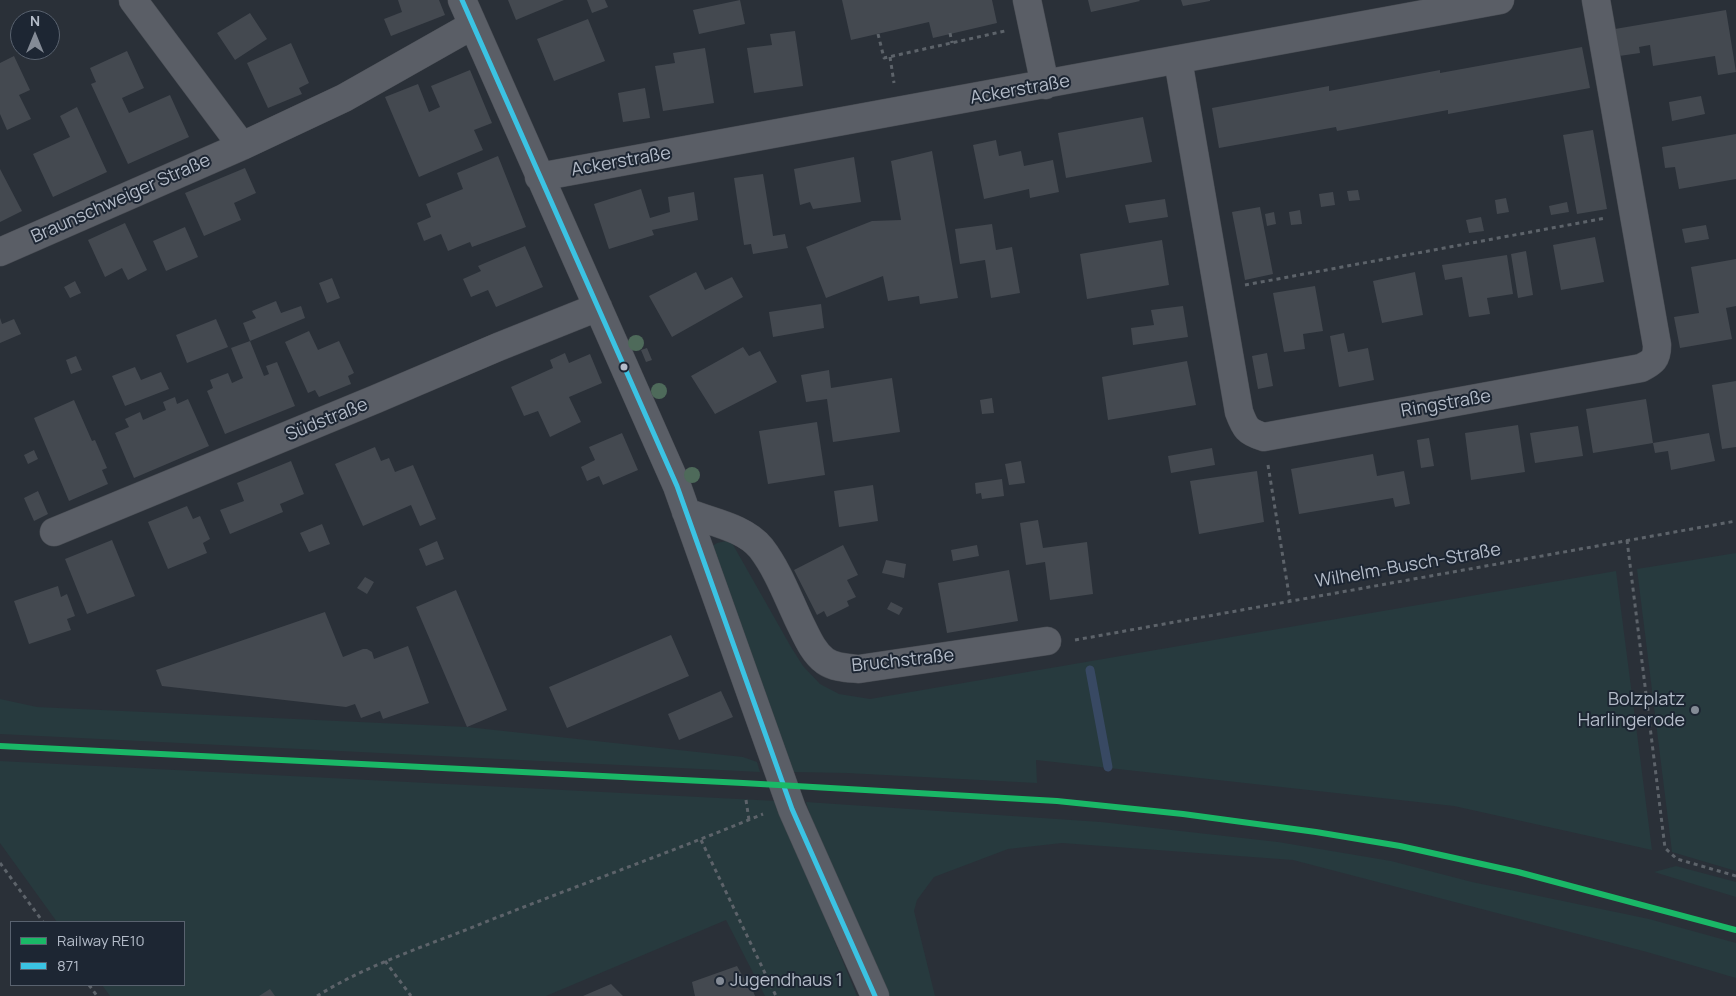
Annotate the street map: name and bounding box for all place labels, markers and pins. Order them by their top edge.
unlabelled marker [619,362,629,372]
place label: Bolzplatz Harlingerode [1578,689,1685,732]
marker: Bolzplatz Harlingerode [1689,704,1701,716]
place label: Jugendhaus 1 [730,970,843,992]
marker: Jugendhaus 1 [714,975,726,987]

